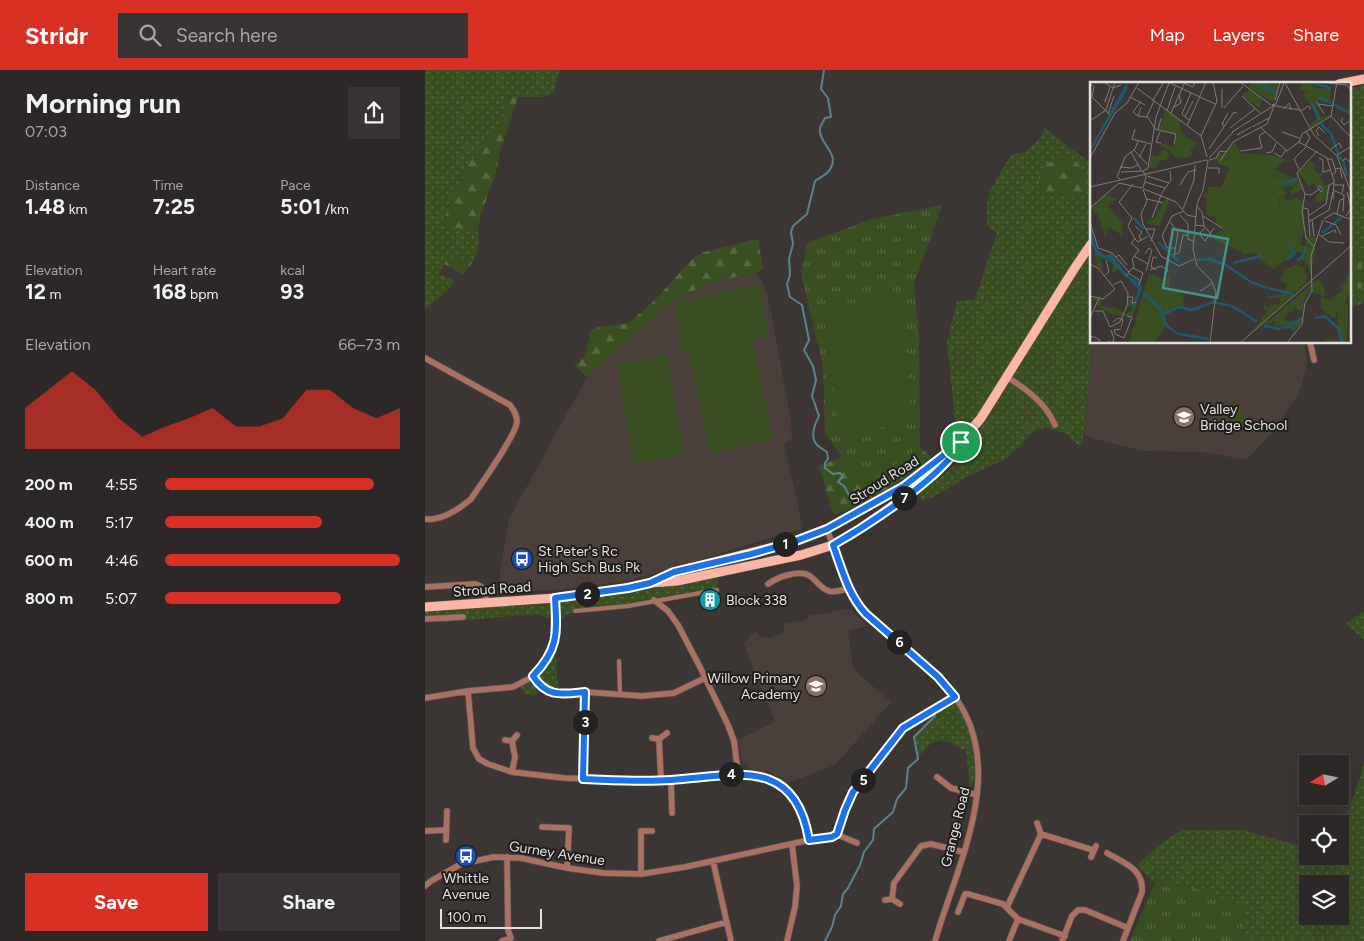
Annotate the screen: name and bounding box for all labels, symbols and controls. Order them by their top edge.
search box [118,13,468,58]
text: Stridr [25,21,88,50]
icon: search [136,21,164,49]
text: Search here [176,24,277,47]
text: Map [1150,24,1185,46]
text: Layers [1213,24,1265,46]
text: Share [1293,24,1339,46]
inset map [1090,82,1351,344]
text: Morning run [25,86,181,120]
button: share [348,87,400,139]
text: 07:03 [25,122,67,141]
text: Distance [25,177,80,194]
text: Time [153,177,183,194]
text: Pace [280,177,311,194]
text: 1.48 [25,194,65,219]
text: 7:25 [153,194,195,219]
text: 5:01 [280,194,321,219]
text: km [65,201,87,218]
text: /km [321,201,349,218]
text: Elevation [25,262,83,279]
text: Heart rate [153,262,216,279]
text: kcal [280,262,305,279]
text: 12 [25,279,46,304]
text: 168 [153,279,187,304]
text: 93 [280,279,304,304]
text: m [46,286,61,303]
text: bpm [187,286,218,303]
text: Elevation [25,335,91,354]
text: 66–73 m [338,335,400,354]
place label: Valley Bridge School [1200,401,1287,434]
school or university icon: Valley Bridge School [1172,405,1196,429]
pin [940,421,982,463]
icon: arrive [947,428,975,456]
street label: Stroud Road [846,452,922,508]
text: 200 m [25,475,73,494]
text: 4:55 [105,475,137,494]
pin: 7 [891,486,917,510]
text: 7 [901,490,908,507]
text: 400 m [25,513,74,532]
text: 5:17 [105,513,133,532]
pin: 1 [773,532,797,556]
text: 1 [783,536,788,553]
place label: St Peter's Rc High Sch Bus Pk [538,543,640,576]
bus stop icon: St Peter's Rc High Sch Bus Pk [510,547,534,571]
text: 600 m [25,551,73,570]
text: 4:46 [105,551,138,570]
street label: Stroud Road [452,578,532,601]
pin: 2 [575,582,599,606]
text: 2 [583,586,592,603]
building icon: Block 338 [698,588,722,612]
text: 800 m [25,589,73,608]
text: 5:07 [105,589,137,608]
place label: Block 338 [726,592,787,609]
pin: 6 [887,630,911,654]
text: 6 [895,634,904,651]
place label: Willow Primary Academy [708,670,801,703]
school or university icon: Willow Primary Academy [804,674,828,698]
pin: 3 [573,710,597,734]
text: 3 [582,714,589,731]
north arrow [1299,755,1349,805]
map controls [1299,755,1349,925]
pin: 4 [719,762,743,786]
text: 4 [727,766,736,783]
pin: 5 [851,768,875,792]
text: 5 [859,772,868,789]
street label: Grange Road [937,785,974,869]
button: locate [1299,815,1349,865]
street label: Gurney Avenue [508,838,606,870]
bus stop icon: Whittle Avenue [454,844,478,868]
place label: Whittle Avenue [442,870,490,903]
button: Save [25,873,208,931]
button: Share [218,873,400,931]
button: layers [1299,875,1349,925]
scale bar [440,906,543,929]
text: 100 m [447,909,486,926]

